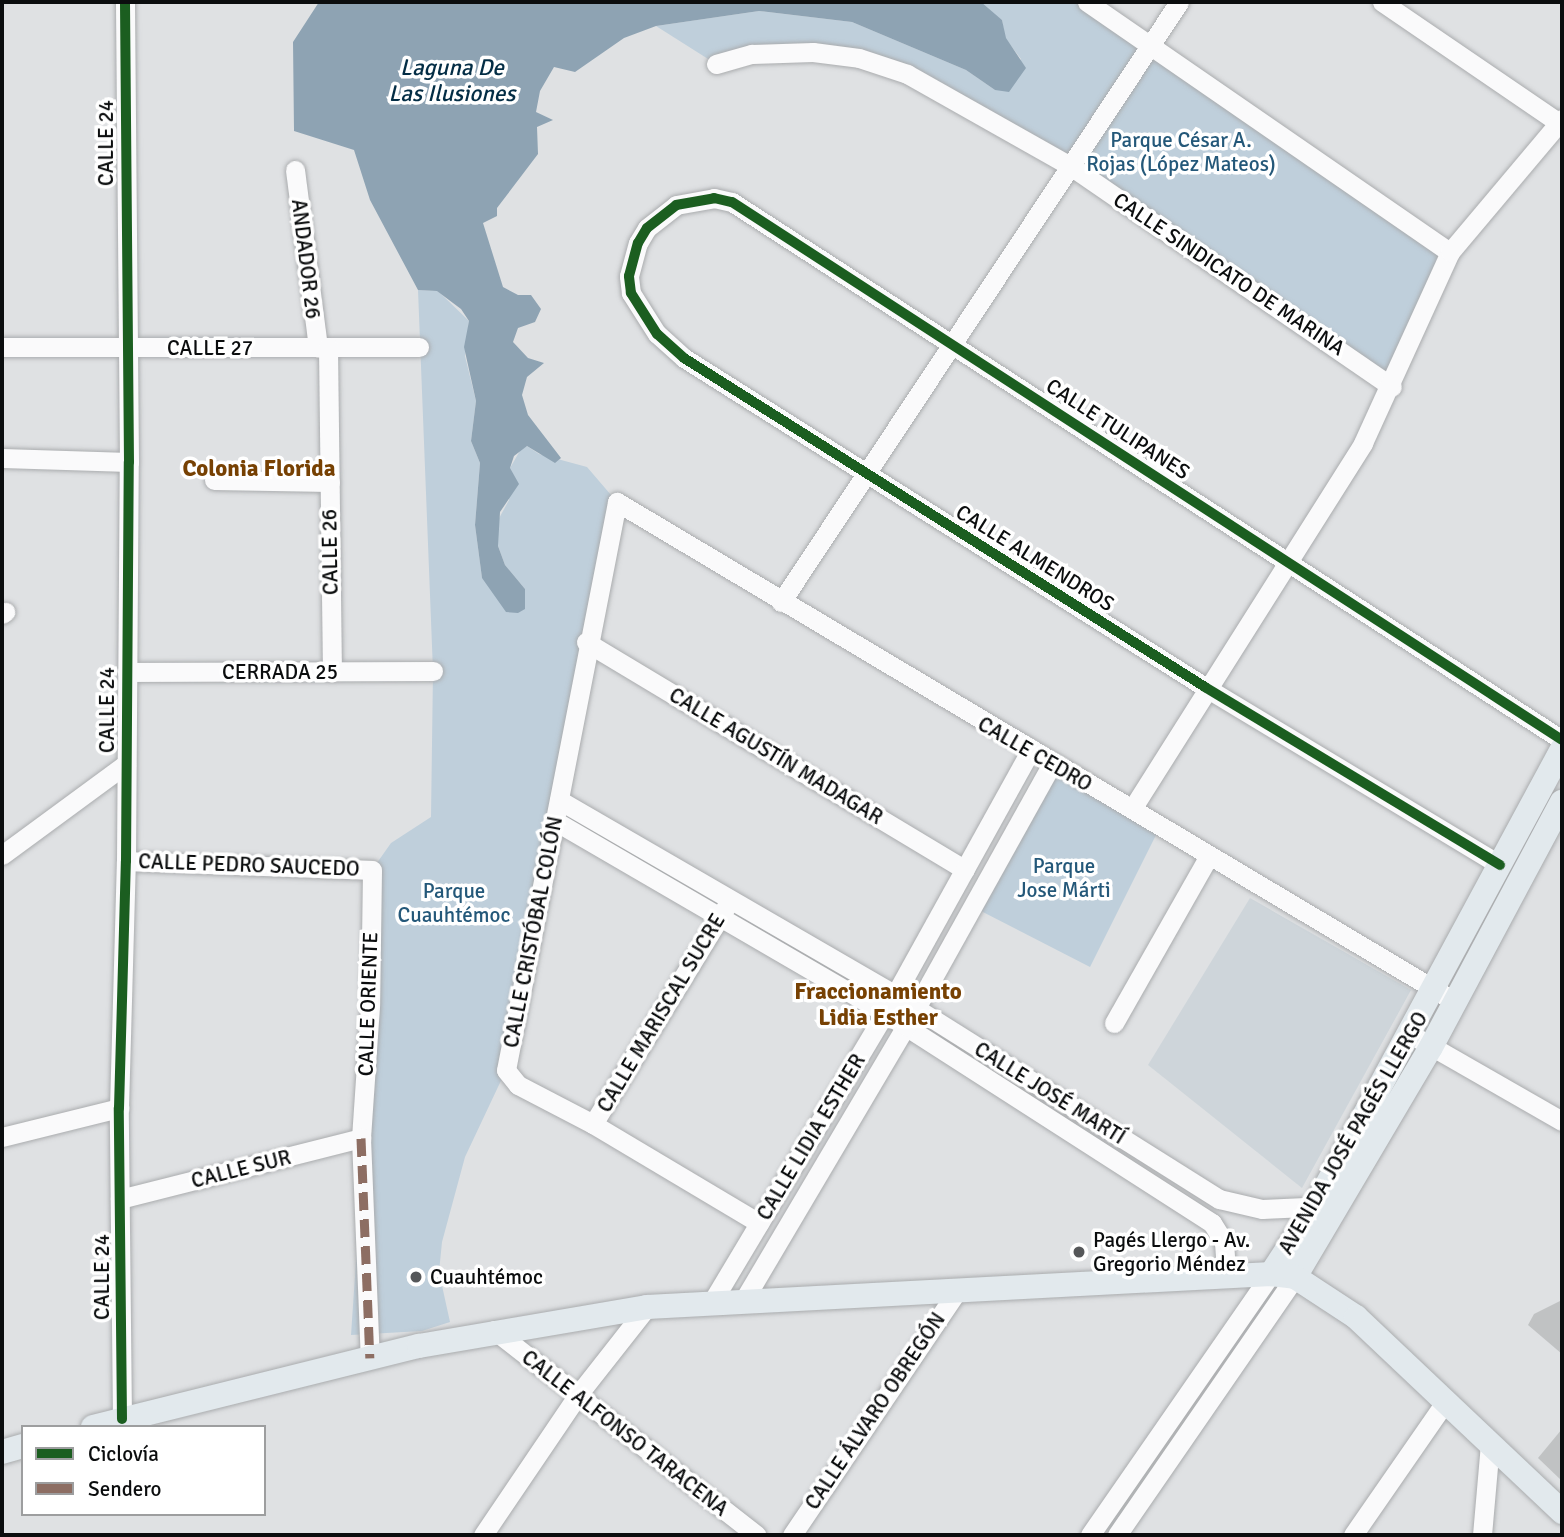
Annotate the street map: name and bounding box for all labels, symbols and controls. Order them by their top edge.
water label: Laguna De Las Ilusiones [389,54,515,108]
street label: CALLE 24 [93,100,119,186]
park label: Parque César A. Rojas (López Mateos) [1086,127,1276,177]
street label: CALLE SINDICATO DE MARINA [1109,187,1349,361]
street label: ANDADOR 26 [286,198,326,320]
street label: CALLE 27 [167,335,253,361]
street label: CALLE TULIPANES [1041,373,1195,485]
district label: Colonia Florida [182,455,336,483]
street label: CALLE ALMENDROS [951,499,1119,617]
street label: CALLE 26 [317,509,343,595]
street label: CERRADA 25 [222,659,338,685]
street label: CALLE 24 [94,667,120,753]
street label: CALLE AGUSTÍN MADAGAR [665,682,887,830]
street label: CALLE CEDRO [973,711,1097,797]
street label: CALLE CRISTÓBAL COLÓN [498,814,568,1050]
street label: CALLE PEDRO SAUCEDO [138,849,360,881]
park label: Parque Jose Márti [1017,853,1111,903]
park label: Parque Cuauhtémoc [398,878,510,928]
street label: CALLE MARISCAL SUCRE [592,909,730,1117]
street label: CALLE ORIENTE [353,931,383,1077]
district label: Fraccionamiento Lidia Esther [794,978,962,1032]
street label: AVENIDA JOSÉ PAGÉS LLERGO [1273,1007,1433,1259]
street label: CALLE JOSÉ MARTÍ [970,1036,1130,1150]
street label: CALLE LIDIA ESTHER [751,1049,871,1225]
street label: CALLE SUR [189,1144,293,1194]
place label: Pagés Llergo - Av. Gregorio Méndez [1093,1227,1250,1277]
street label: CALLE 24 [89,1234,115,1320]
marker: Pagés Llergo - Av. Gregorio Méndez [1071,1244,1087,1260]
place label: Cuauhtémoc [430,1264,543,1290]
marker: Cuauhtémoc [408,1269,424,1285]
street label: CALLE ÁLVARO OBREGÓN [800,1308,950,1514]
street label: CALLE ALFONSO TARACENA [517,1345,733,1521]
legend [21,1425,266,1516]
text: Ciclovía [88,1441,159,1467]
text: Sendero [88,1476,162,1502]

